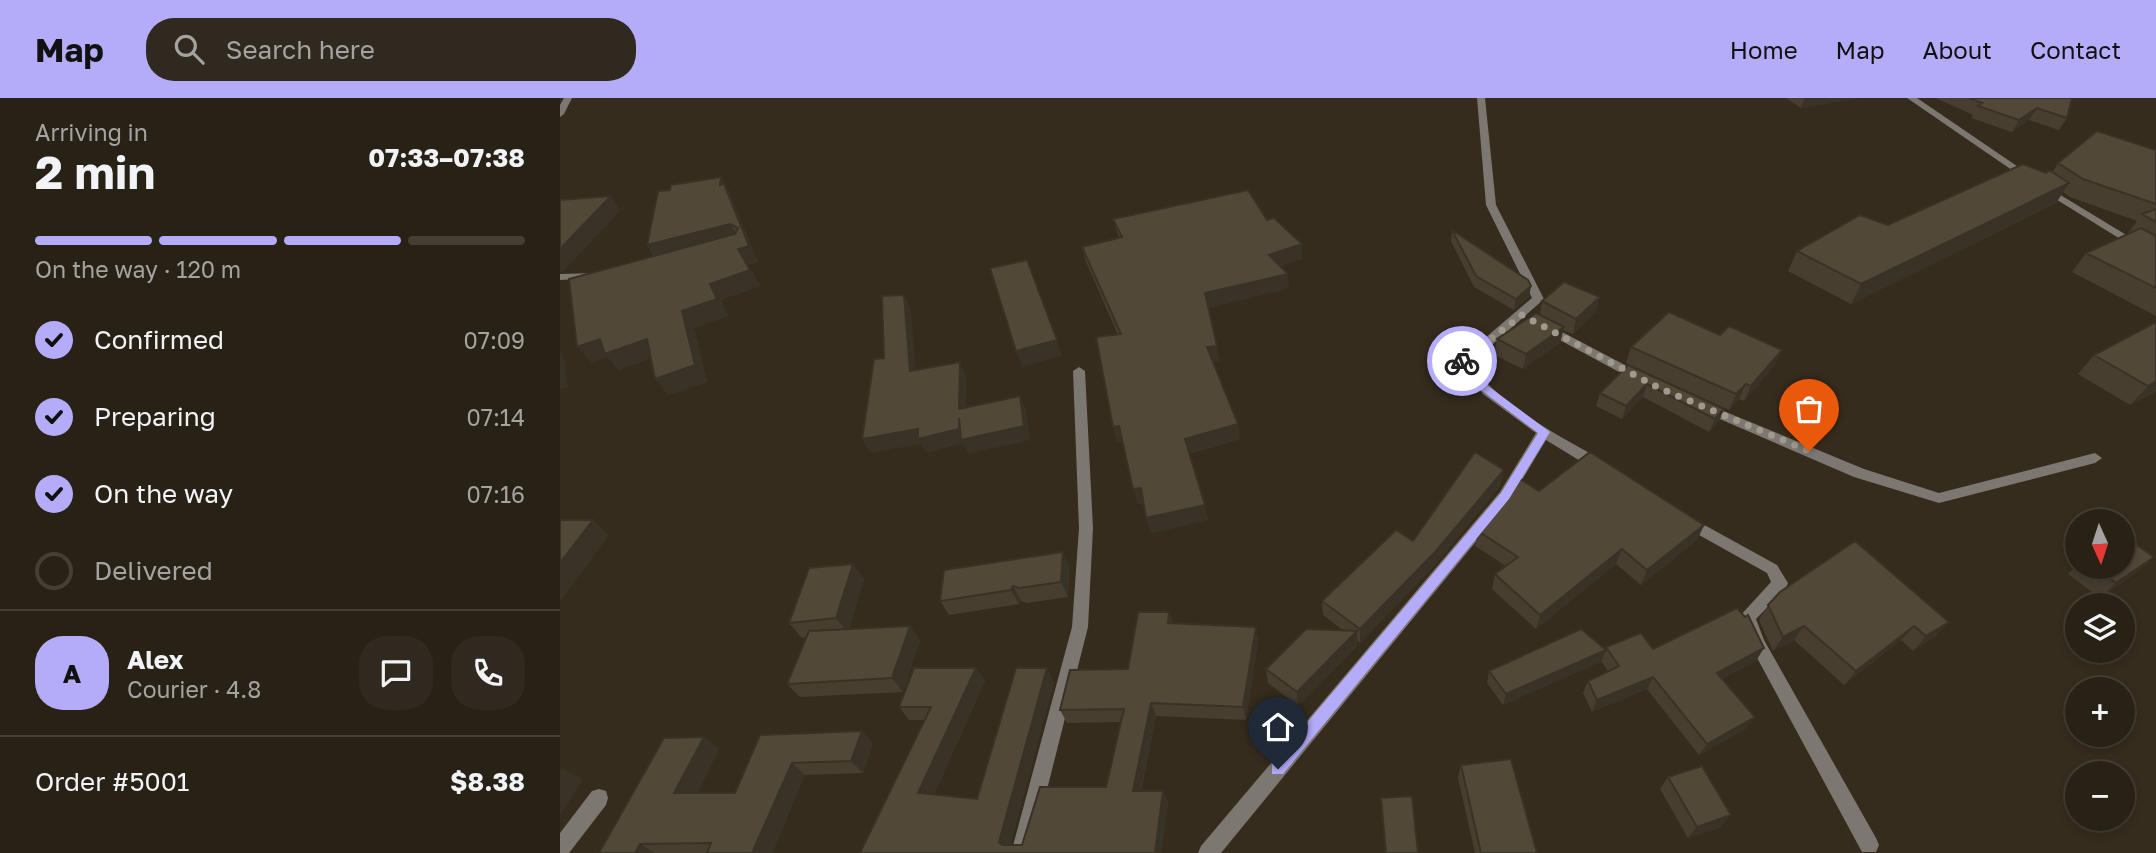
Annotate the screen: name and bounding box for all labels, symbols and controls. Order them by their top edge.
search box [146,18,636,81]
text: Map [35,30,104,69]
icon: search [170,30,208,68]
text: Search here [226,34,375,65]
text: Home [1730,35,1798,64]
text: Map [1836,35,1885,64]
text: About [1923,35,1992,64]
text: Contact [2030,35,2121,64]
text: Arriving in [35,118,148,146]
text: 07:33–07:38 [368,142,525,173]
text: 2 min [35,144,155,199]
text: On the way · 120 m [35,255,241,283]
icon: check [35,321,73,359]
text: Confirmed [94,324,224,355]
text: 07:09 [463,326,525,354]
courier [1427,326,1497,396]
icon: bike [1443,342,1481,380]
pin [1779,379,1839,451]
icon: bag [1790,390,1828,428]
icon: check [35,398,73,436]
text: Preparing [94,401,216,432]
text: 07:14 [466,403,525,431]
icon: check [35,475,73,513]
text: On the way [94,478,233,509]
text: 07:16 [467,480,525,508]
north arrow [2065,509,2135,579]
map controls [2065,509,2135,831]
text: Delivered [94,555,213,586]
button: layers [2065,593,2135,663]
button: chat [359,636,433,710]
button: phone [451,636,525,710]
text: Alex [127,644,184,675]
text: A [63,658,81,689]
text: Courier · 4.8 [127,675,261,703]
button: + [2065,677,2135,747]
pin [1248,697,1308,769]
icon: home [1259,708,1297,746]
button: − [2065,761,2135,831]
text: Order #5001 [35,766,189,797]
text: $8.38 [450,766,525,797]

